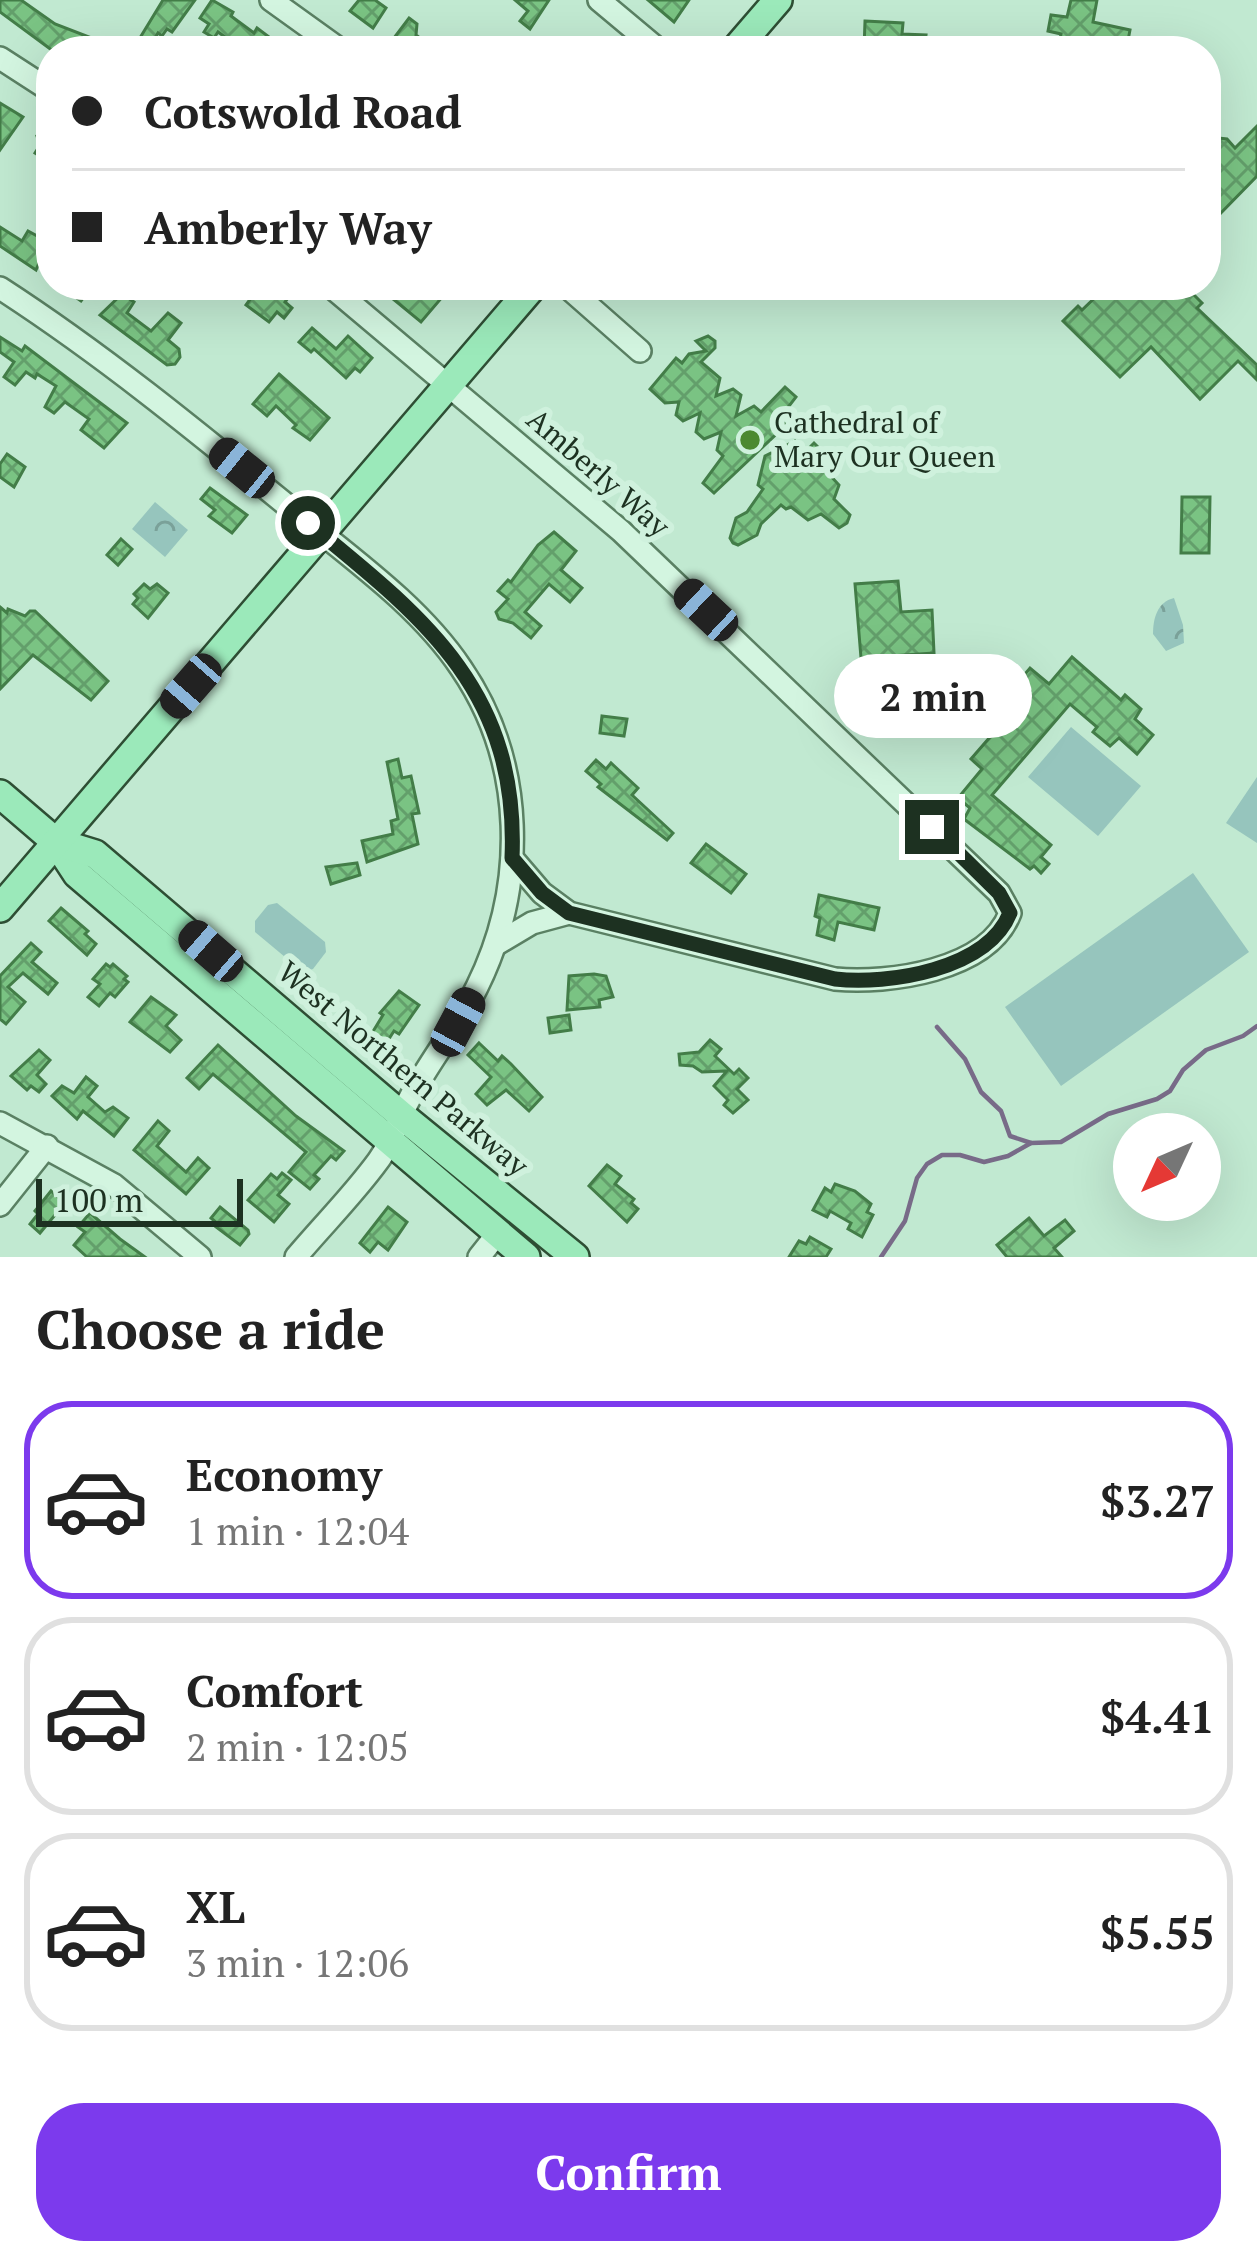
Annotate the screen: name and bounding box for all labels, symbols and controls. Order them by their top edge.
text: Cotswold Road [144,81,462,141]
text: Amberly Way [144,197,431,257]
street label: Amberly Way [519,399,679,546]
place label: Cathedral of Mary Our Queen [774,402,995,476]
marker: Cathedral of Mary Our Queen [737,427,763,453]
car [203,431,281,505]
route start [281,496,335,550]
car [667,572,745,648]
car [154,647,228,725]
callout: 2 min [833,653,1031,737]
text: 2 min [880,670,986,722]
route end [905,800,959,854]
car [172,914,250,988]
street label: West Northern Parkway [270,952,538,1185]
car [425,982,491,1062]
north arrow [1113,1113,1221,1221]
map controls [1113,1113,1221,1221]
scale bar [36,1173,243,1226]
text: 100 m [54,1178,143,1221]
text: Choose a ride [36,1293,385,1364]
text: Economy [186,1444,382,1504]
icon: car [42,1446,150,1554]
text: $3.27 [1100,1470,1215,1530]
text: 1 min · 12:04 [186,1504,409,1556]
text: Comfort [186,1660,363,1720]
icon: car [42,1662,150,1770]
text: $4.41 [1100,1686,1215,1746]
text: 2 min · 12:05 [186,1720,409,1772]
text: XL [186,1876,245,1936]
icon: car [42,1878,150,1986]
text: $5.55 [1100,1902,1215,1962]
text: 3 min · 12:06 [186,1936,409,1988]
button: Confirm [36,2103,1221,2241]

